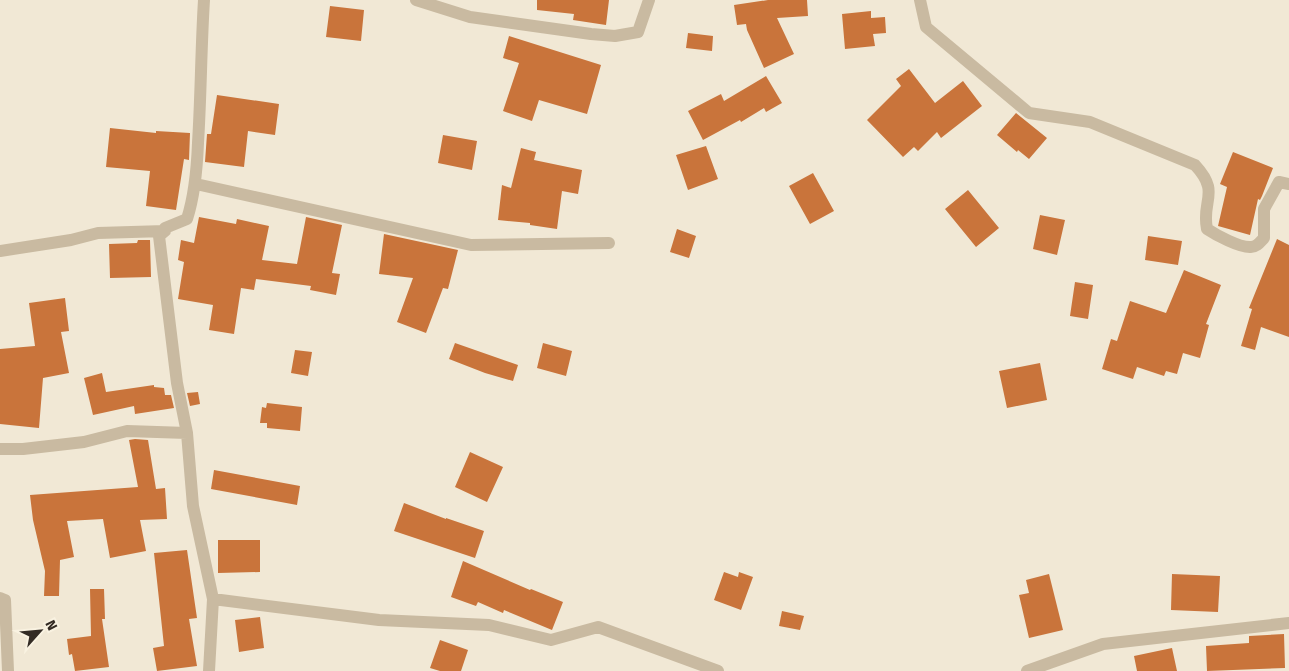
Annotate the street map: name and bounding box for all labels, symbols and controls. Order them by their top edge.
north arrow [15,606,65,656]
text: N [41,617,61,633]

